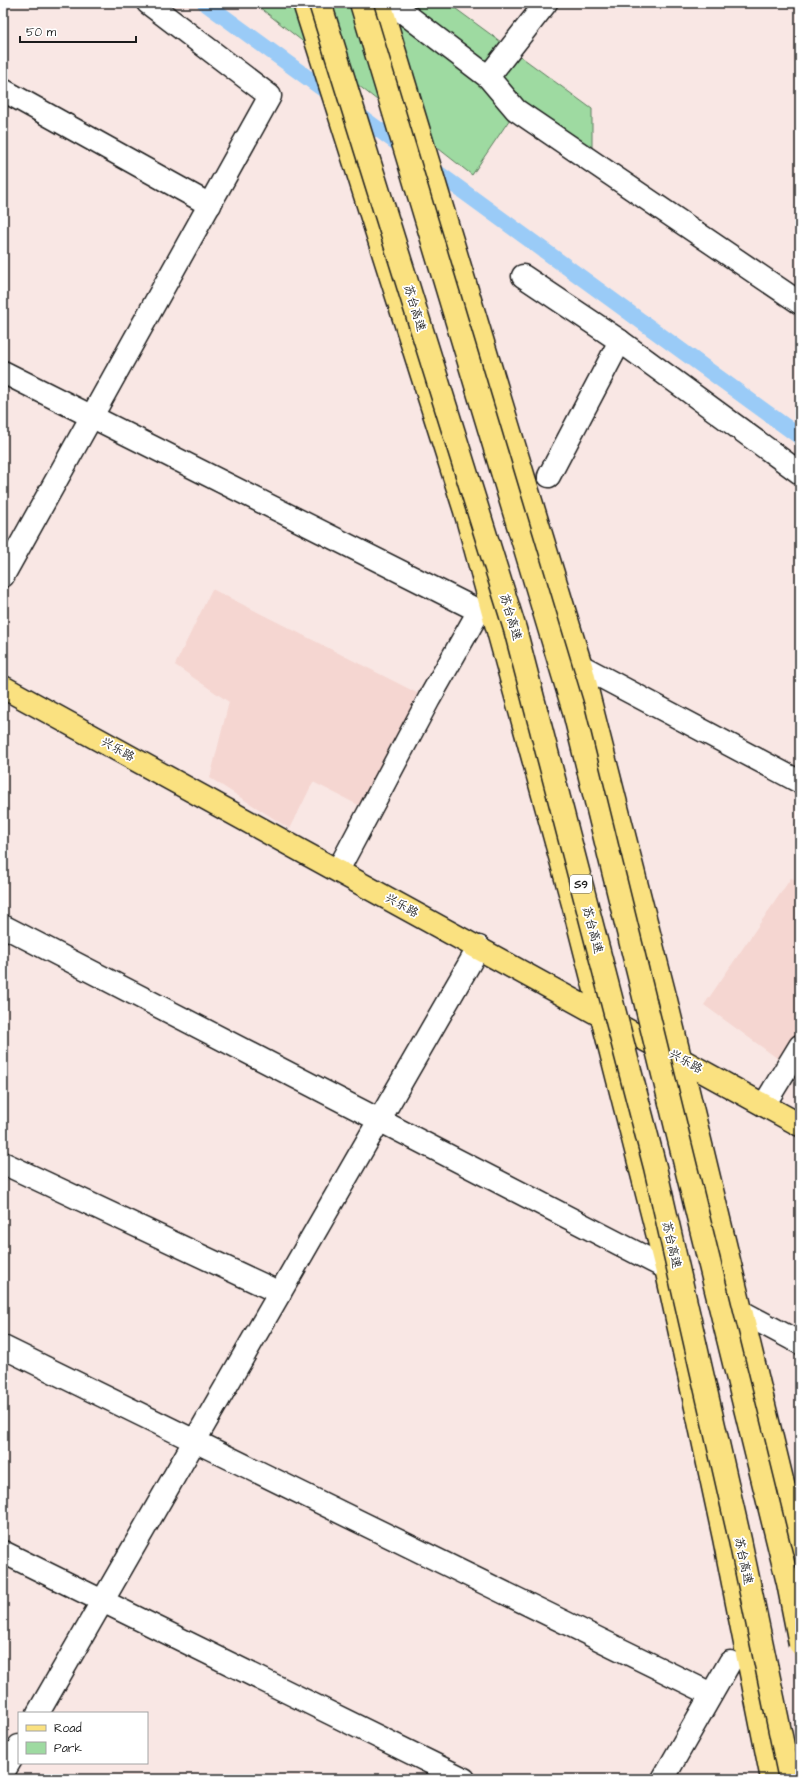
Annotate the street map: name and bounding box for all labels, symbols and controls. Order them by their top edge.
scale bar [20,18,136,44]
text: 50 m [26,24,57,41]
street label: 苏台高速 [399,283,430,334]
street label: 苏台高速 [495,592,526,643]
street label: 兴乐路 [98,733,138,766]
road number: S9 [570,875,592,893]
street label: 兴乐路 [382,889,422,922]
street label: 苏台高速 [578,905,607,956]
street label: 兴乐路 [666,1045,706,1078]
street label: 苏台高速 [658,1220,685,1270]
street label: 苏台高速 [730,1536,757,1586]
legend [18,1712,148,1764]
text: Road [54,1720,82,1737]
text: Park [54,1740,82,1757]

